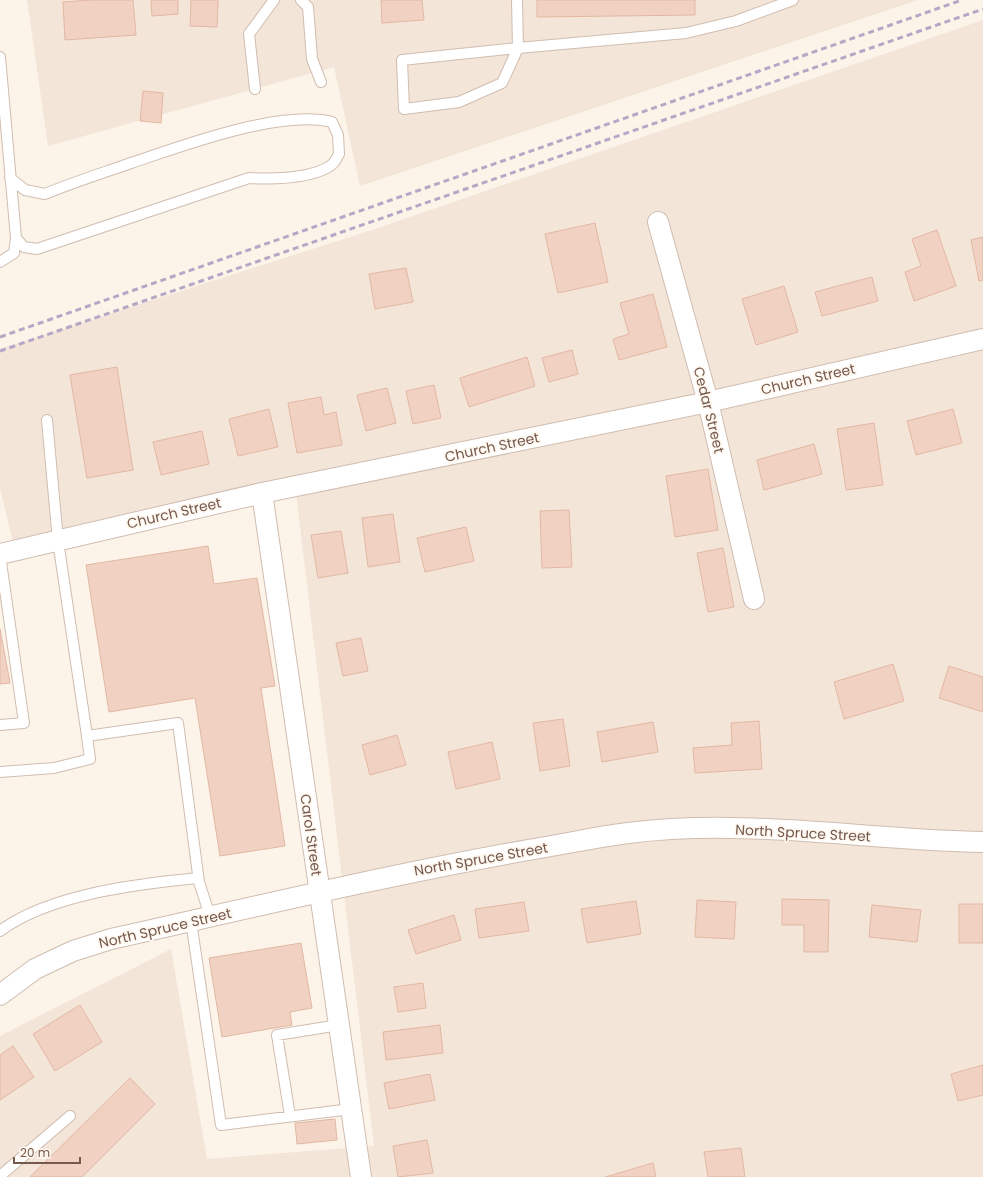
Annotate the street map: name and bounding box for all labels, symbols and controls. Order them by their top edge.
street label: Church Street [759,358,857,400]
street label: Cedar Street [689,365,729,455]
street label: Church Street [443,427,541,467]
street label: Church Street [125,492,223,534]
street label: Carol Street [295,793,327,877]
street label: North Spruce Street [735,819,871,847]
street label: North Spruce Street [412,837,550,881]
street label: North Spruce Street [97,903,233,953]
scale bar [14,1139,80,1165]
text: 20 m [20,1144,50,1161]

